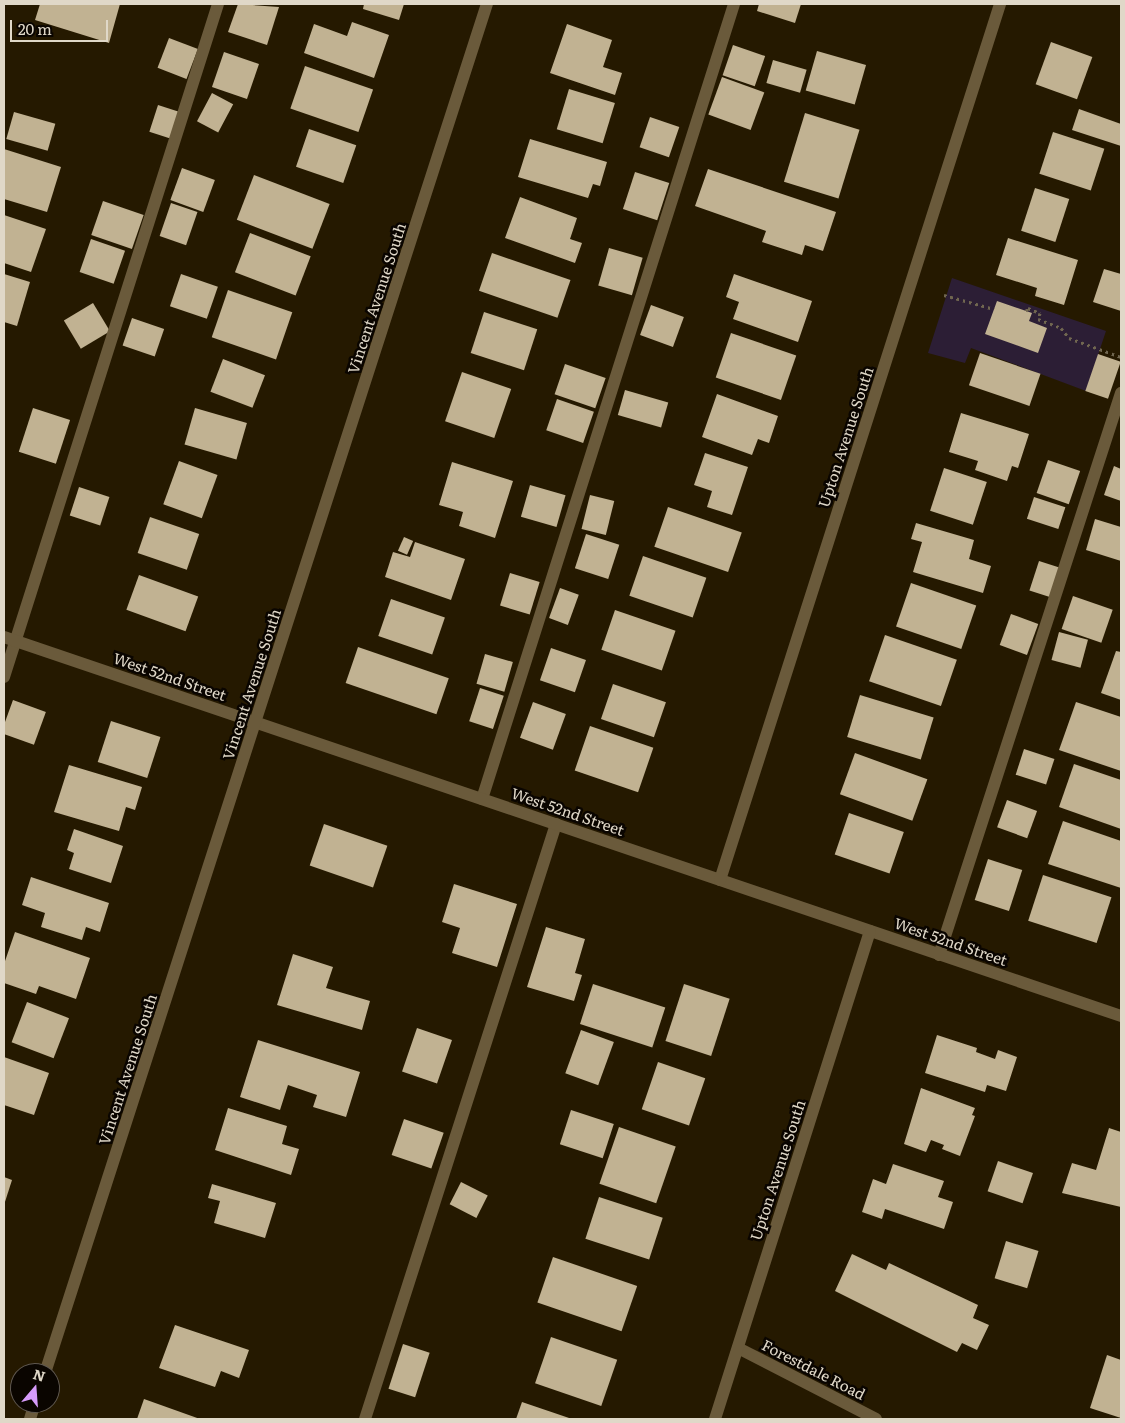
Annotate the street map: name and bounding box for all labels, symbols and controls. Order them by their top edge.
scale bar [12,10,110,42]
text: 20 m [18,17,52,40]
street label: Vincent Avenue South [343,220,409,376]
street label: Upton Avenue South [814,364,876,510]
street label: Vincent Avenue South [218,606,284,762]
street label: West 52nd Street [111,648,229,704]
street label: West 52nd Street [509,783,627,839]
street label: West 52nd Street [892,913,1010,969]
street label: Vincent Avenue South [94,991,160,1147]
street label: Upton Avenue South [746,1097,808,1243]
street label: Forestdale Road [759,1335,869,1403]
north arrow [10,1363,60,1413]
text: N [31,1363,48,1386]

